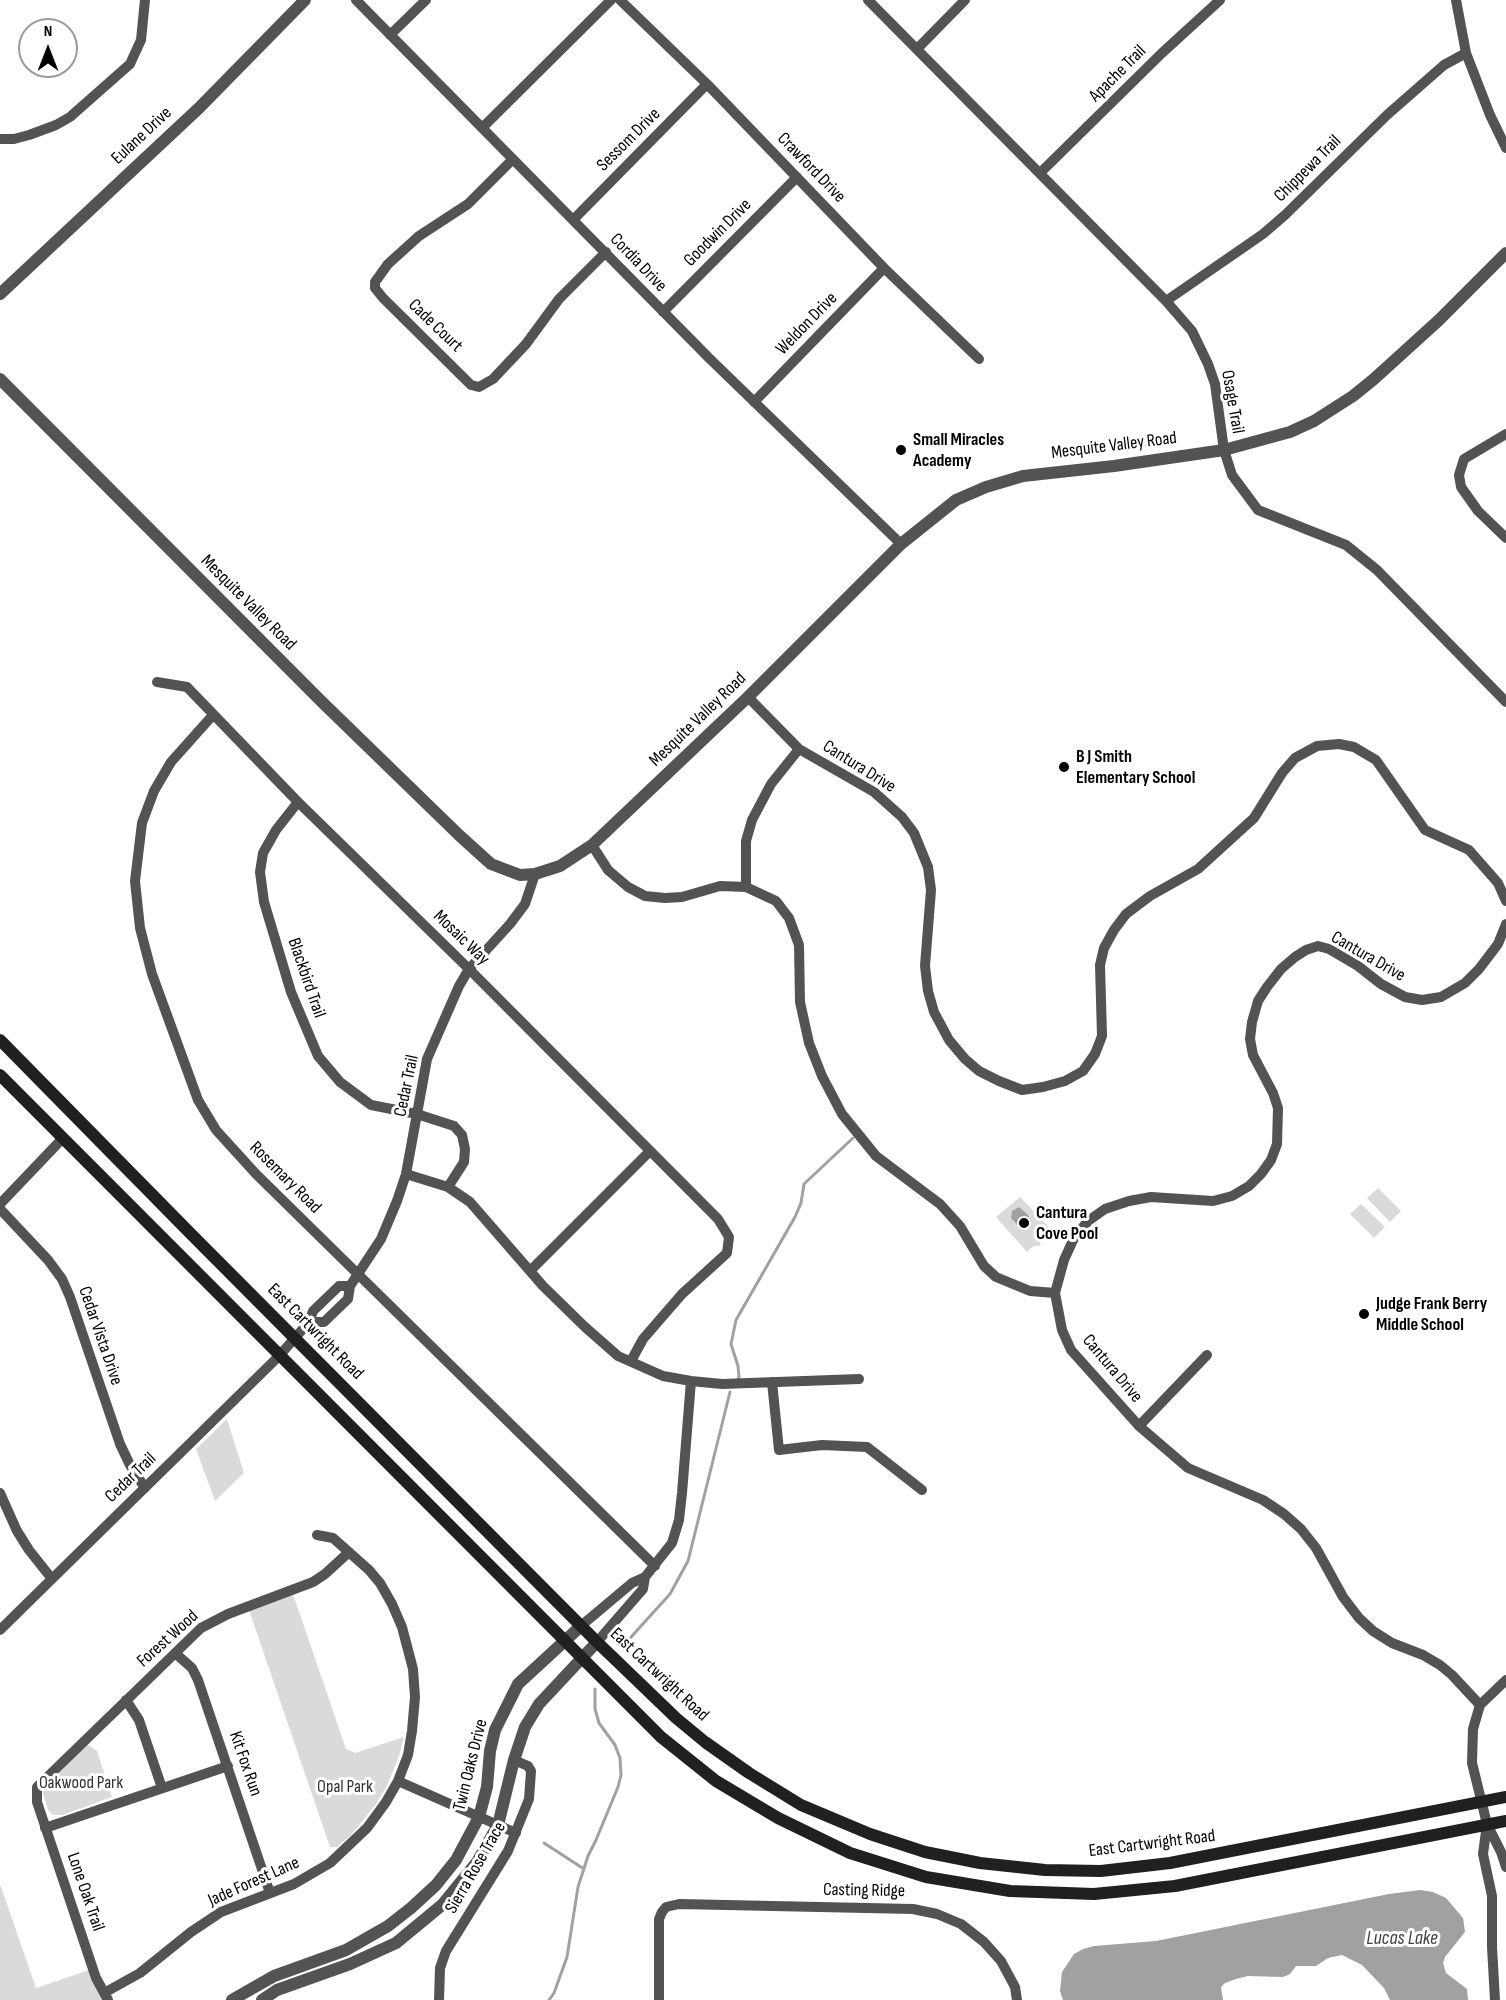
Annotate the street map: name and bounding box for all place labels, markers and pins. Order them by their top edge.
place label: Small Miracles Academy [913,429,1004,472]
marker: Small Miracles Academy [894,443,908,457]
place label: B J Smith Elementary School [1076,746,1195,789]
marker: B J Smith Elementary School [1057,760,1071,774]
place label: Cantura Cove Pool [1036,1202,1098,1244]
marker: Cantura Cove Pool [1017,1216,1031,1230]
place label: Judge Frank Berry Middle School [1376,1293,1487,1336]
marker: Judge Frank Berry Middle School [1357,1307,1371,1321]

